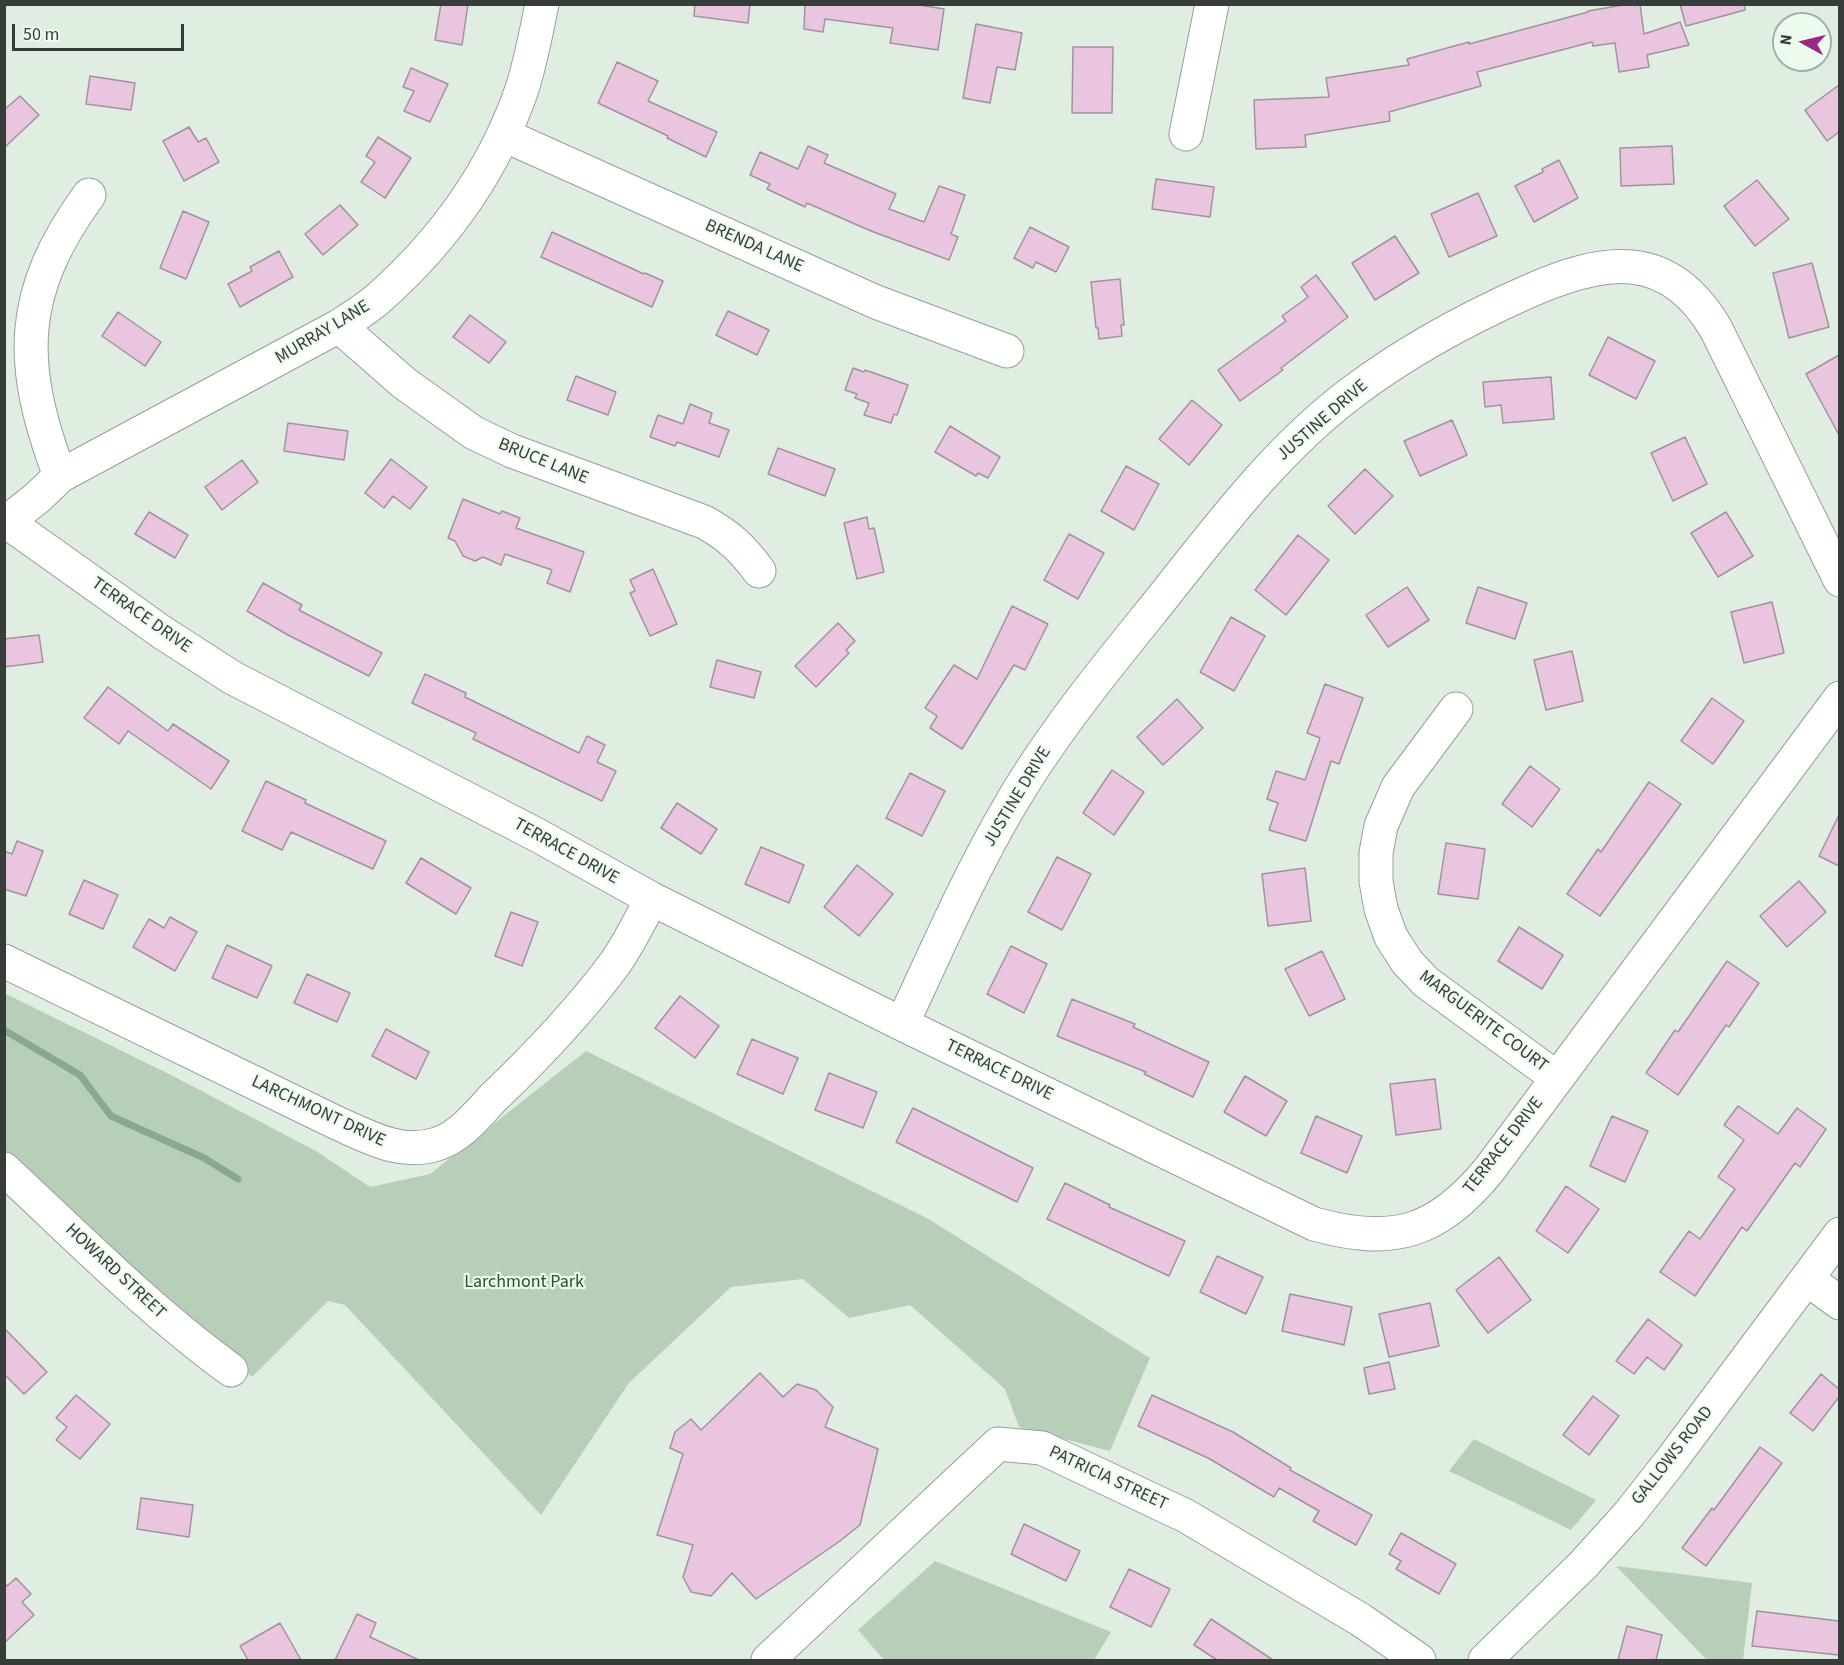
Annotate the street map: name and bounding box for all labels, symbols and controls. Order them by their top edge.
scale bar [15,12,188,50]
north arrow [1772,12,1832,72]
text: 50 m [23,22,59,47]
text: N [1775,33,1798,47]
street label: BRENDA LANE [701,216,807,278]
street label: MURRAY LANE [272,296,374,370]
street label: JUSTINE DRIVE [1273,376,1373,466]
street label: BRUCE LANE [495,434,591,490]
street label: TERRACE DRIVE [87,574,195,658]
street label: JUSTINE DRIVE [980,743,1056,851]
street label: TERRACE DRIVE [509,814,623,890]
street label: MARGUERITE COURT [1414,966,1552,1078]
street label: TERRACE DRIVE [942,1036,1056,1106]
street label: LARCHMONT DRIVE [247,1071,389,1153]
street label: TERRACE DRIVE [1459,1093,1549,1199]
street label: HOWARD STREET [60,1220,170,1324]
park label: Larchmont Park [464,1272,584,1294]
street label: GALLOWS ROAD [1628,1402,1718,1510]
street label: PATRICIA STREET [1045,1442,1171,1516]

